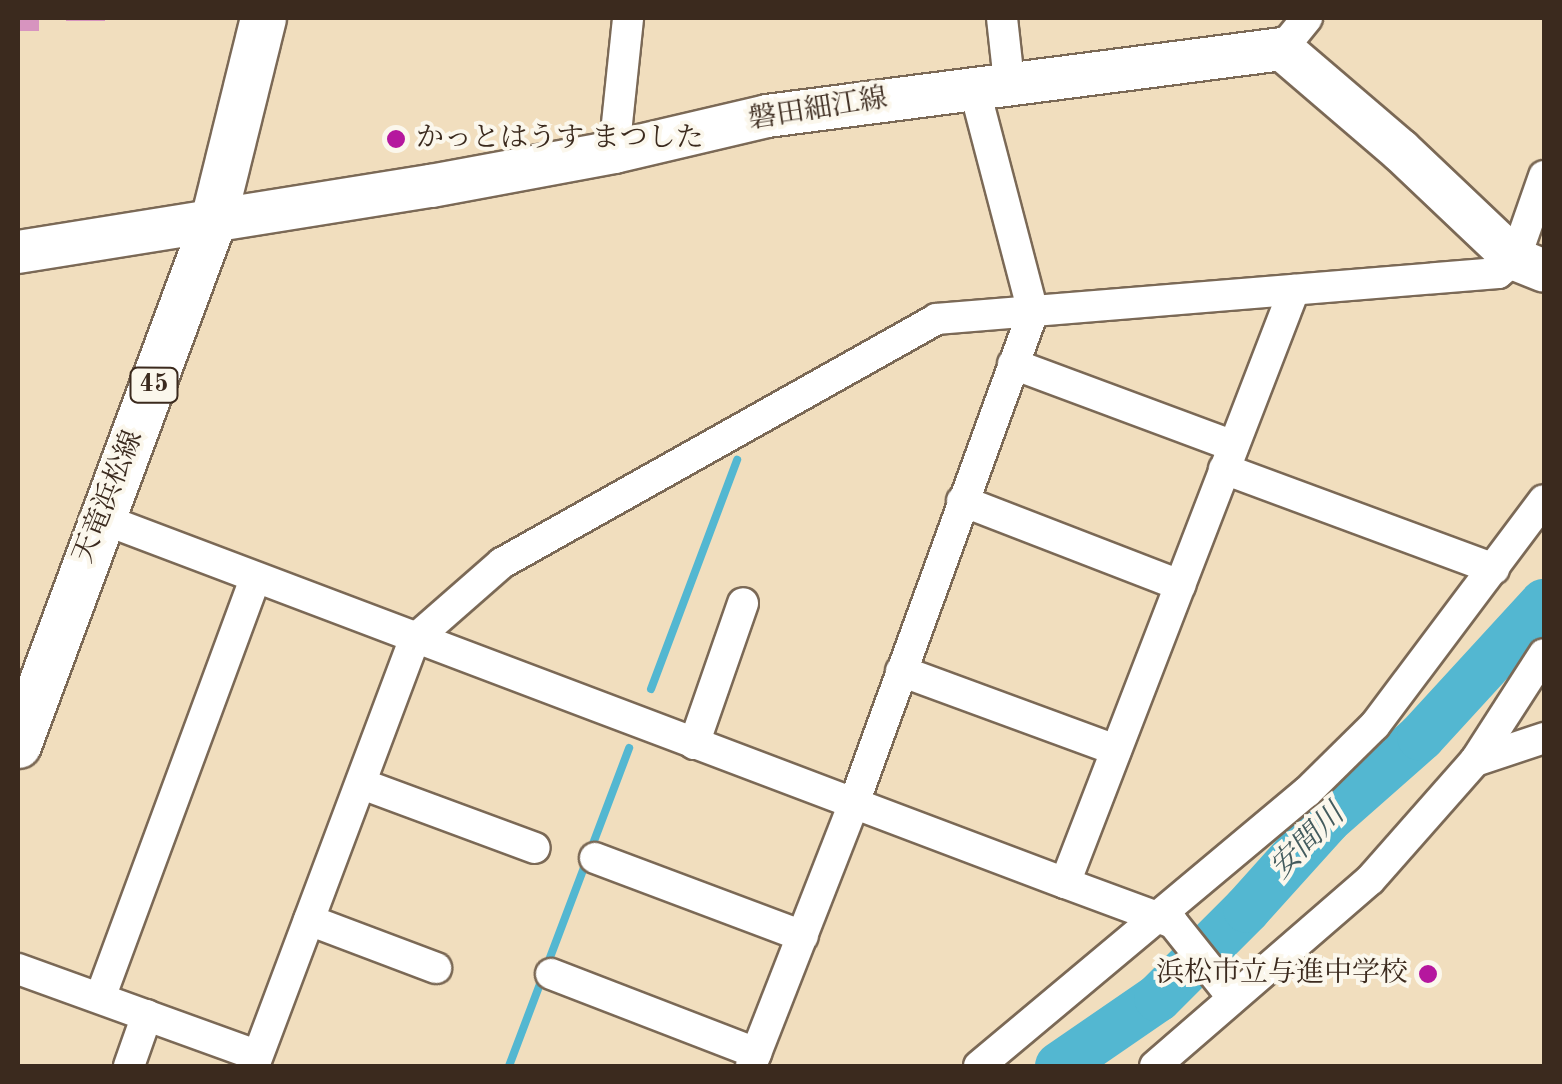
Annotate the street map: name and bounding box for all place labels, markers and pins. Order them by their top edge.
place label: かっとはうす まつした [416,122,704,156]
marker: かっとはうす まつした [385,128,407,150]
place label: 浜松市立与進中学校 [1156,957,1408,991]
marker: 浜松市立与進中学校 [1417,963,1439,985]

